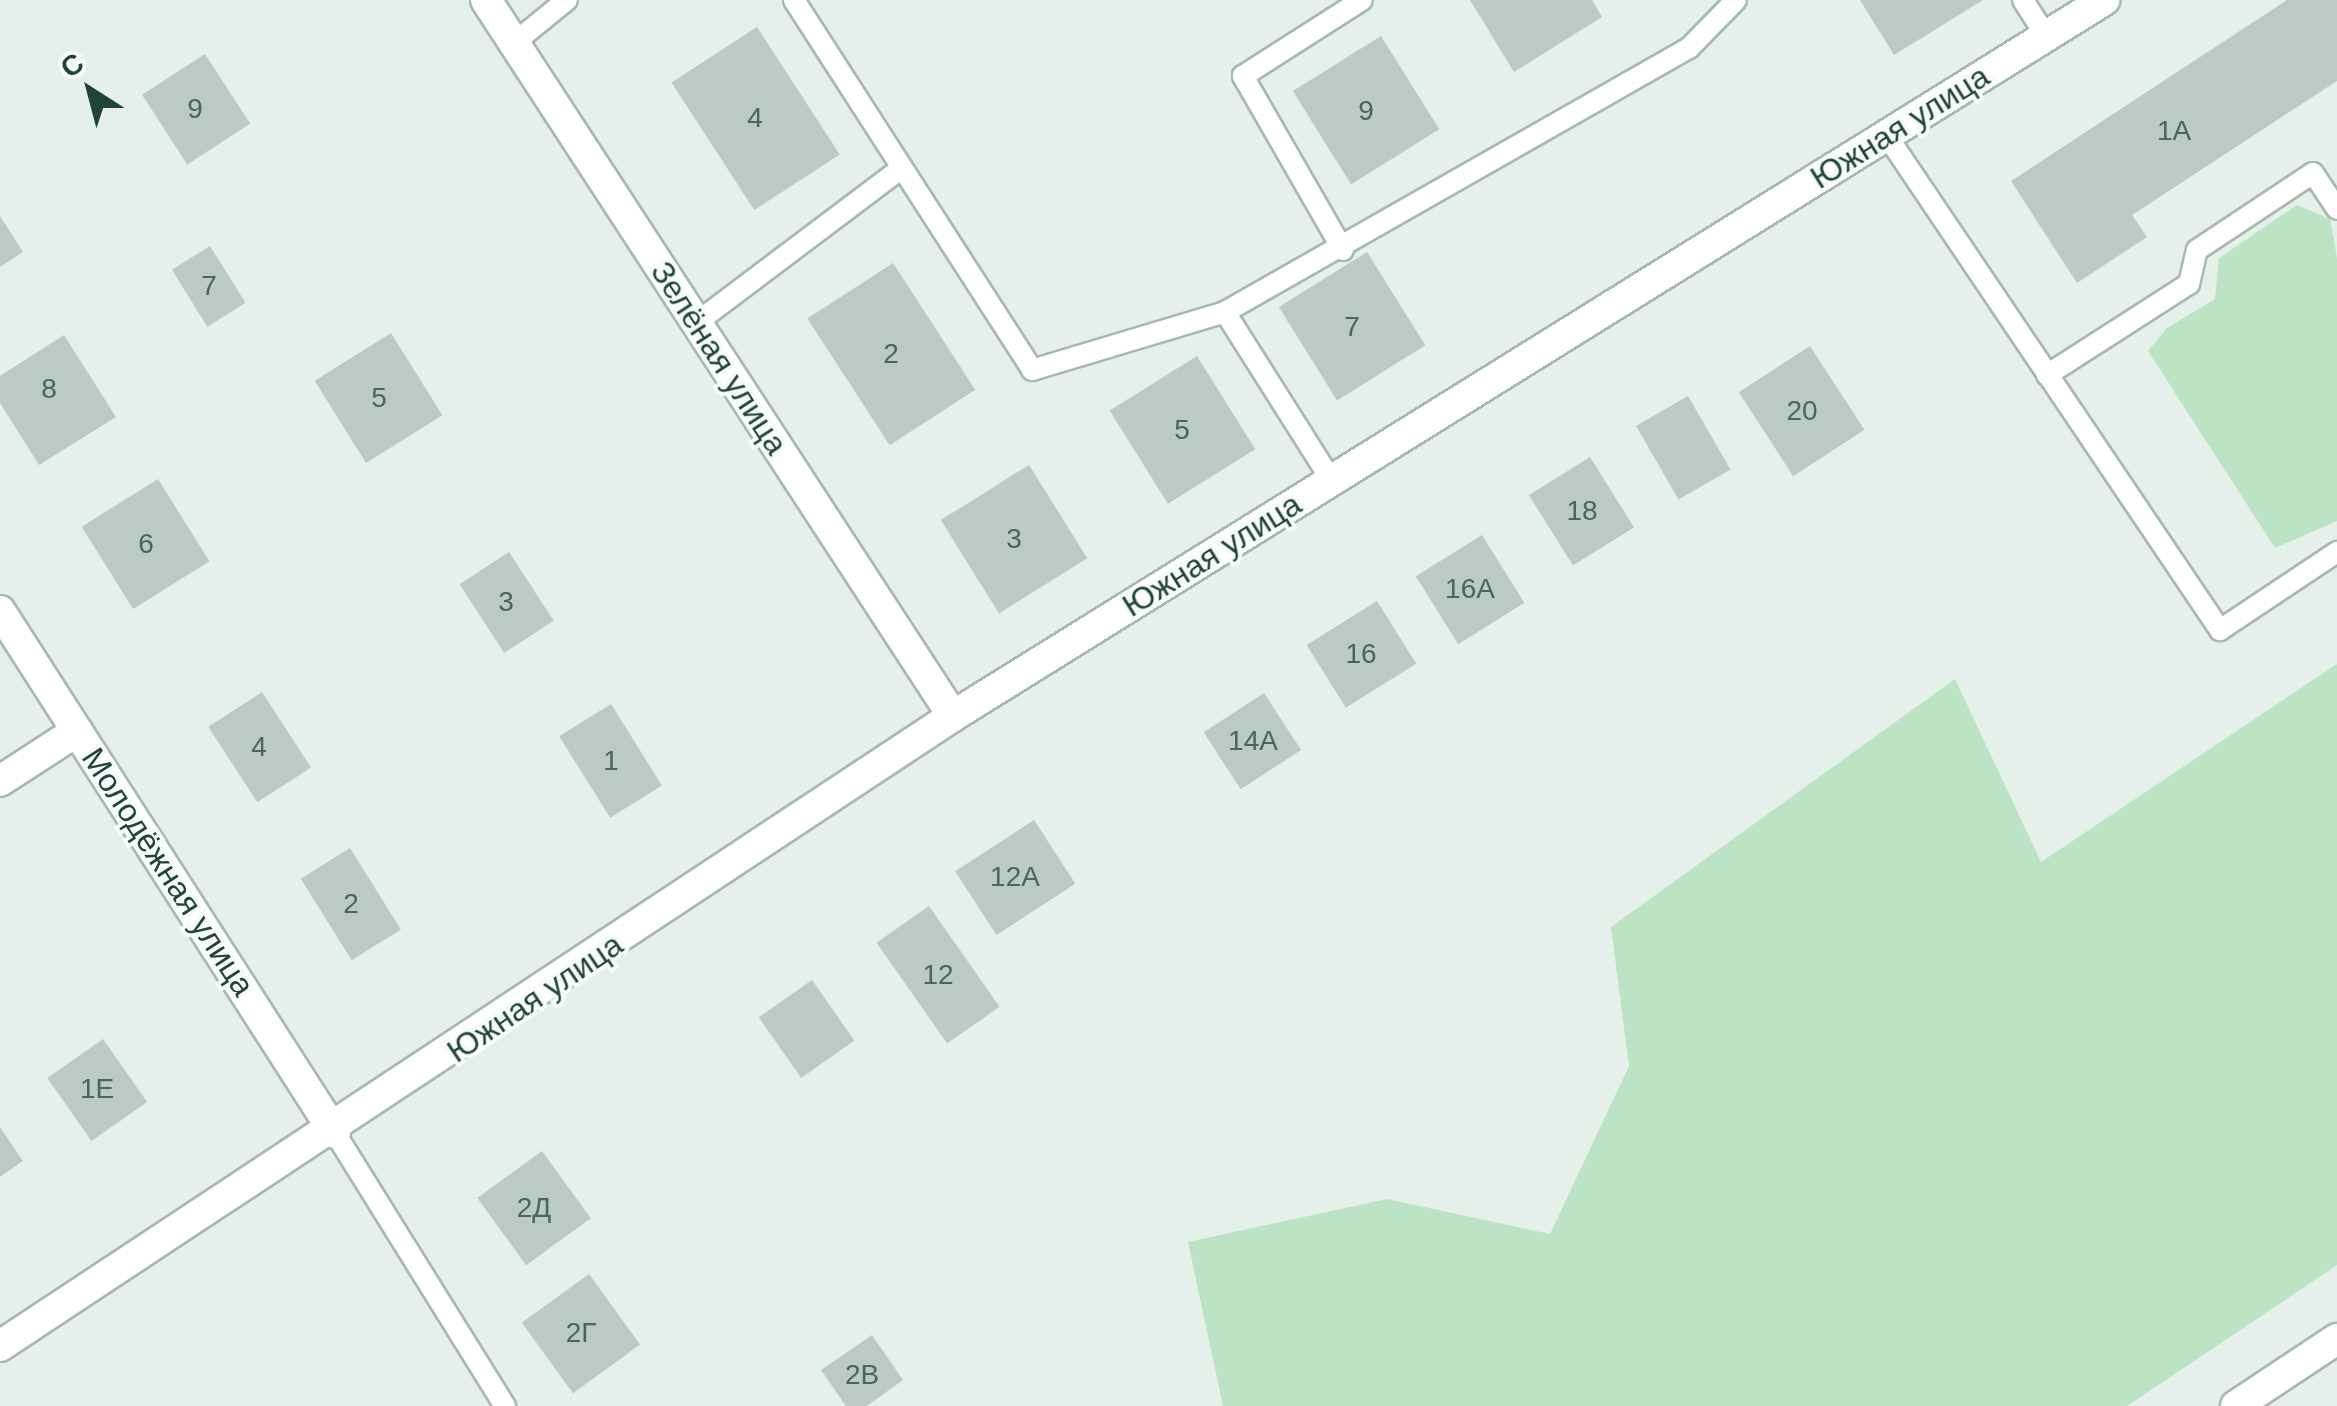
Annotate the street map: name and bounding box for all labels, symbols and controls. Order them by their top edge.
north arrow [40,40,140,140]
text: С [55,47,89,84]
street label: Южная улица [1804,57,1996,197]
house number: 9 [187,92,203,126]
house number: 9 [1358,94,1374,128]
house number: 4 [747,101,763,135]
house number: 1А [2157,114,2191,148]
street label: Зелёная улица [642,254,796,462]
house number: 7 [201,269,217,303]
house number: 7 [1344,310,1360,344]
house number: 2 [883,337,899,371]
house number: 8 [41,372,57,406]
house number: 5 [371,381,387,415]
house number: 20 [1786,394,1818,428]
house number: 5 [1174,413,1190,447]
street label: Южная улица [1116,485,1308,625]
house number: 18 [1566,494,1598,528]
house number: 3 [1006,522,1022,556]
house number: 6 [138,527,154,561]
house number: 16А [1445,572,1495,606]
house number: 3 [498,585,514,619]
house number: 16 [1345,637,1377,671]
house number: 14А [1228,724,1278,758]
house number: 4 [251,730,267,764]
street label: Молодёжная улица [74,741,262,1003]
house number: 1 [603,744,619,778]
house number: 12А [990,860,1040,894]
house number: 2 [343,887,359,921]
street label: Южная улица [440,925,630,1071]
house number: 12 [922,958,954,992]
house number: 1Е [80,1072,114,1106]
house number: 2Д [517,1191,551,1225]
house number: 2Г [566,1316,596,1350]
house number: 2В [845,1358,879,1392]

